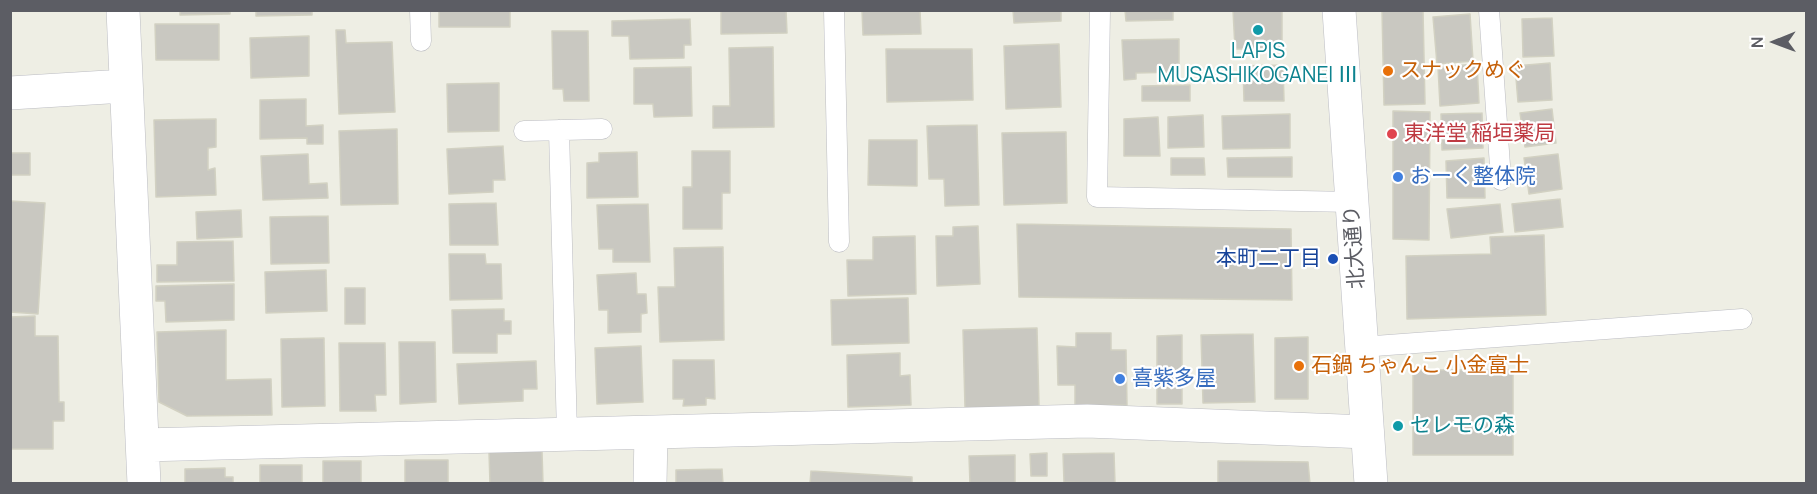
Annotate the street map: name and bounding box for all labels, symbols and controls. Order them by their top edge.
north arrow [1745,12,1805,72]
marker: LAPIS MUSASHIKOGANEI Ⅲ [1251,23,1265,37]
text: N [1746,36,1768,48]
place label: LAPIS MUSASHIKOGANEI Ⅲ [1158,39,1358,89]
place label: スナックめぐ [1400,58,1526,84]
marker: スナックめぐ [1381,64,1395,78]
place label: 東洋堂 稲垣薬局 [1404,121,1555,147]
marker: 東洋堂 稲垣薬局 [1385,127,1399,141]
place label: おーく整体院 [1410,164,1536,190]
marker: おーく整体院 [1391,170,1405,184]
street label: 北大通り [1340,204,1370,290]
place label: 本町二丁目 [1216,246,1321,272]
marker: 本町二丁目 [1326,252,1340,266]
place label: 石鍋 ちゃんこ 小金富士 [1311,353,1529,379]
marker: 石鍋 ちゃんこ 小金富士 [1292,359,1306,373]
place label: 喜紫多屋 [1132,366,1216,392]
marker: 喜紫多屋 [1113,372,1127,386]
place label: セレモの森 [1410,413,1515,439]
marker: セレモの森 [1391,419,1405,433]

